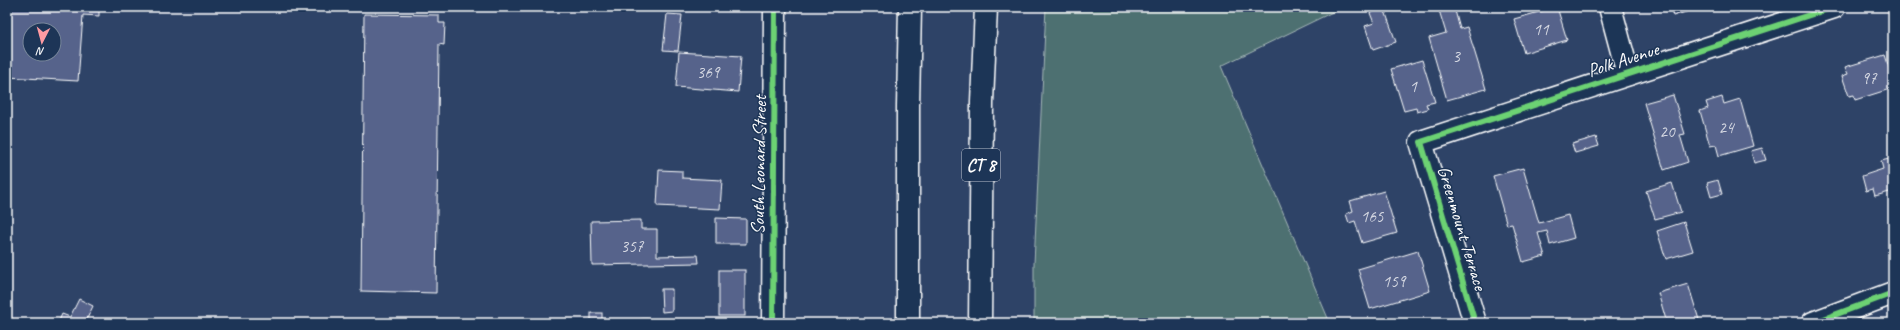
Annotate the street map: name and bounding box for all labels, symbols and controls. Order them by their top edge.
house number: 11 [1533,19,1550,40]
north arrow [22,22,62,62]
street label: Polk Avenue [1584,37,1663,83]
text: N [35,44,45,59]
house number: 3 [1452,46,1461,67]
house number: 369 [697,62,721,83]
house number: 97 [1861,68,1878,89]
house number: 1 [1409,76,1418,97]
street label: South Leonard Street [746,93,772,235]
house number: 24 [1718,117,1736,138]
house number: 20 [1659,121,1676,142]
road number: CT 8 [962,149,1000,181]
street label: Greenmount Terrace [1432,163,1493,295]
house number: 165 [1361,206,1385,227]
house number: 357 [621,236,645,257]
house number: 159 [1383,271,1407,292]

